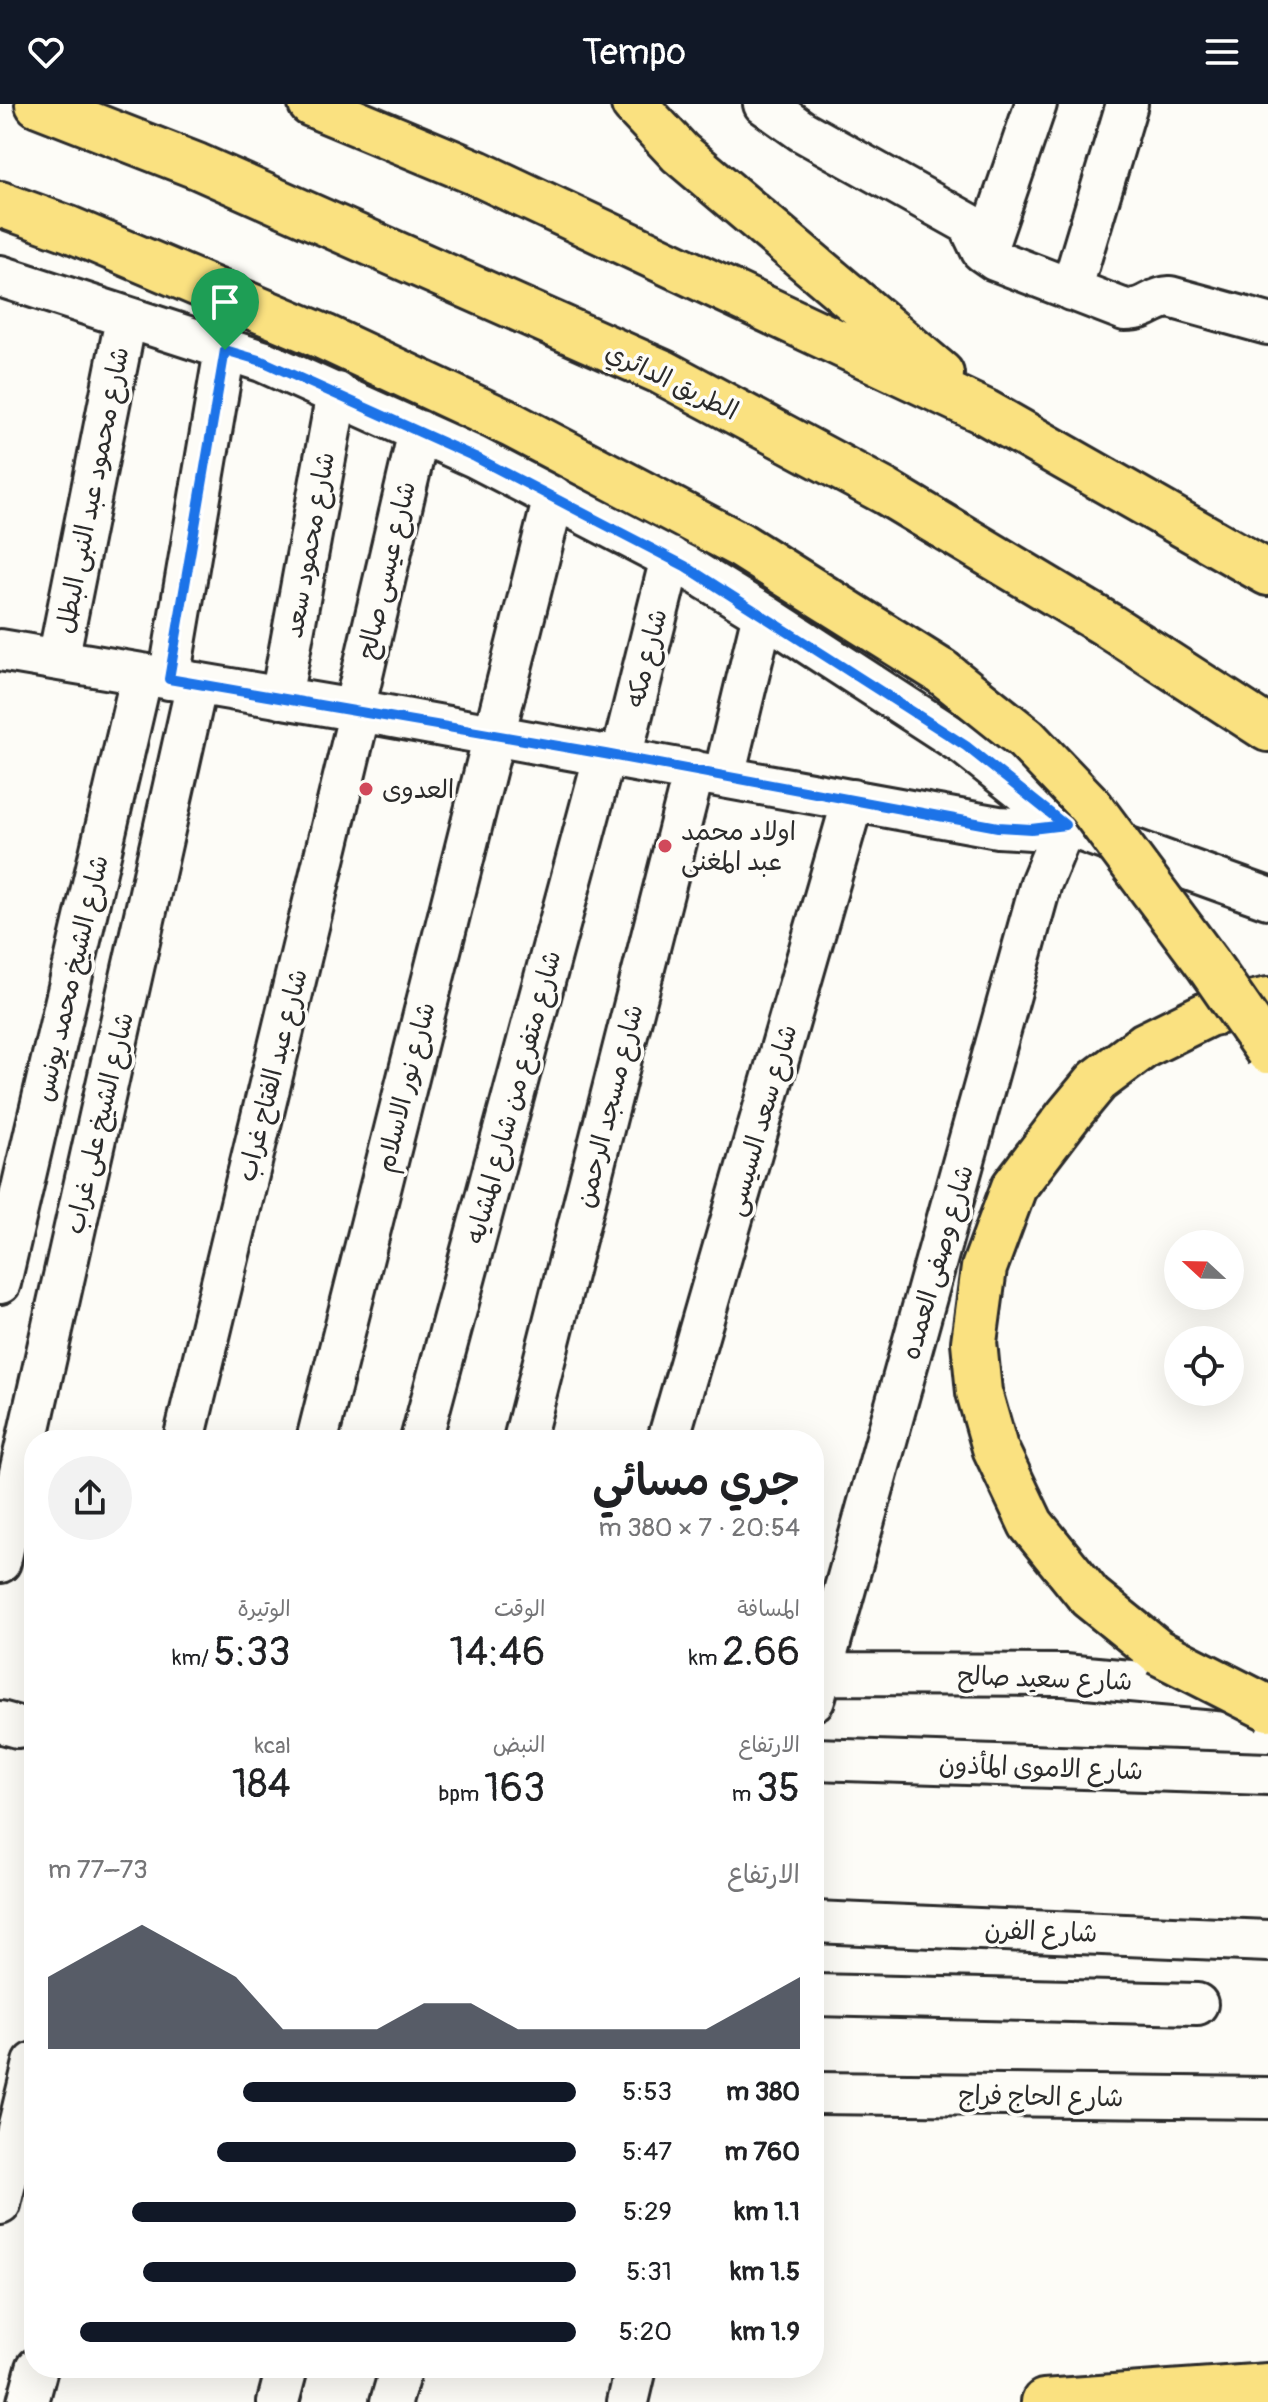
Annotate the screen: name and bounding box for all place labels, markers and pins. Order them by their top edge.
pin [191,268,259,350]
place label: العدوى [382,774,454,806]
marker: العدوى [357,780,375,798]
place label: اولاد محمد عبد المغنى [681,816,796,878]
marker: اولاد محمد عبد المغنى [656,837,674,855]

